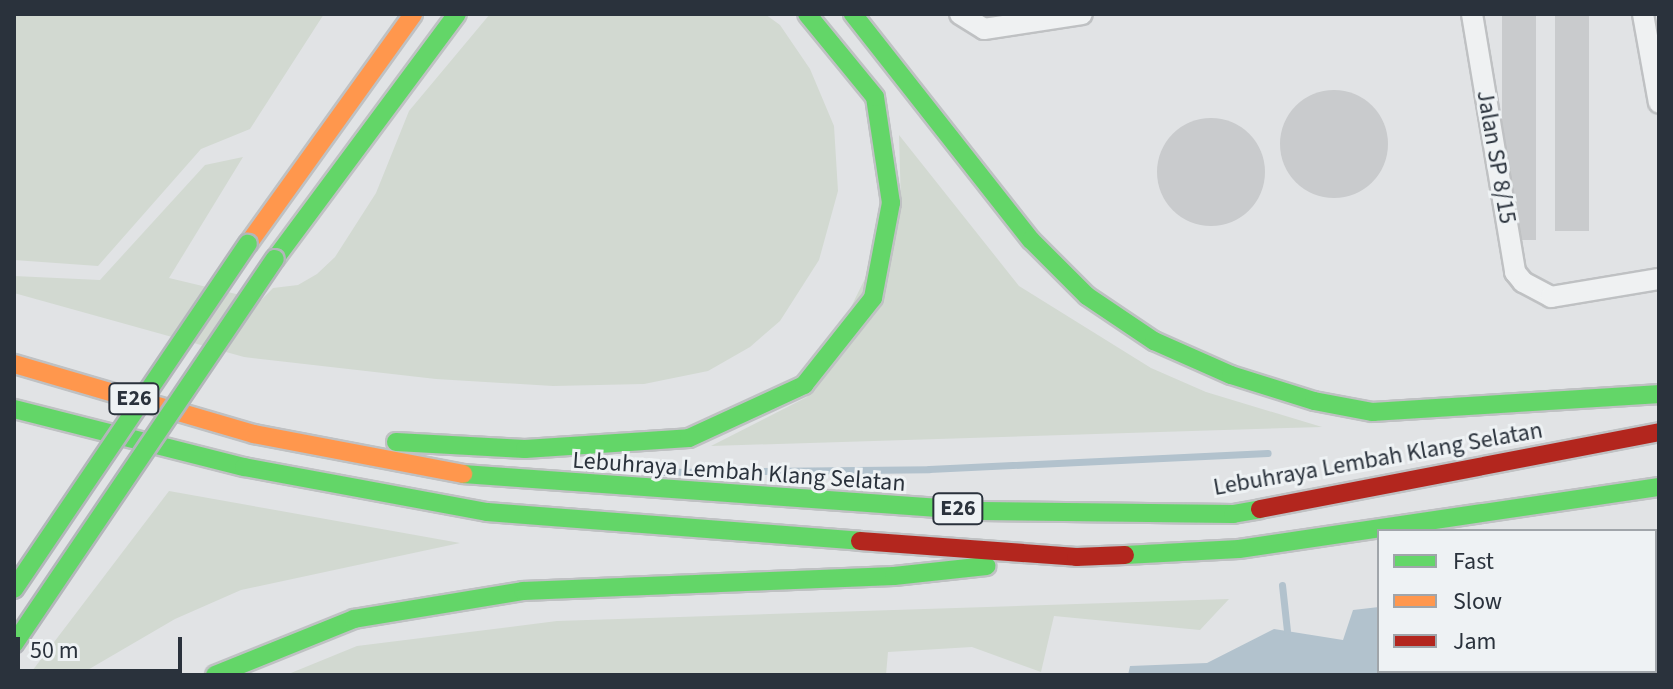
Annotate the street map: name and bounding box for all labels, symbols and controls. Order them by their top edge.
street label: Jalan SP 8/15 [1470,88,1522,226]
road number: E26 [108,381,160,417]
street label: Lebuhraya Lembah Klang Selatan [1211,416,1545,502]
street label: Lebuhraya Lembah Klang Selatan [572,446,906,498]
road number: E26 [932,491,984,527]
legend [1377,529,1657,673]
text: Fast [1453,544,1494,579]
text: Slow [1453,584,1502,619]
scale bar [20,621,186,671]
text: Jam [1453,624,1497,659]
text: 50 m [30,633,79,668]

